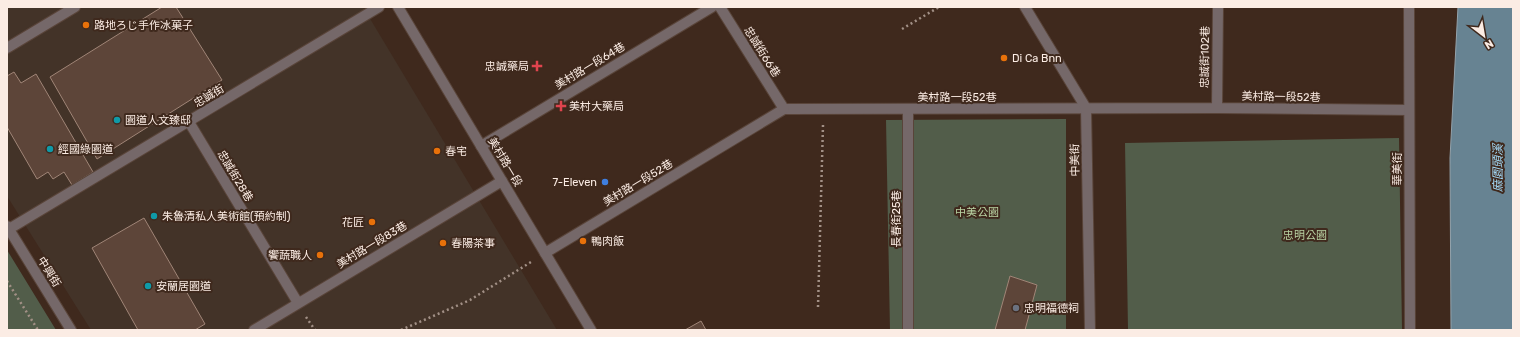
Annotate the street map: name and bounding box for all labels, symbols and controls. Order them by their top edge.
north arrow [1464,16,1504,56]
place label: 路地ろじ手作冰菓子 [94,19,193,32]
marker: 路地ろじ手作冰菓子 [81,20,91,30]
street label: 忠誠街66巷 [741,24,783,80]
street label: 忠誠街102巷 [1198,26,1212,88]
text: N [1482,37,1496,52]
street label: 美村路一段64巷 [553,40,627,92]
place label: Di Ca Bnn [1012,52,1062,65]
marker: Di Ca Bnn [999,53,1009,63]
place label: 忠誠藥局 [485,60,529,73]
marker: 忠誠藥局 [532,61,542,71]
street label: 忠誠街 [192,82,226,110]
street label: 美村路一段52巷 [1241,90,1321,104]
street label: 美村路一段52巷 [918,91,997,104]
place label: 美村大藥局 [569,100,624,113]
marker: 美村大藥局 [556,101,566,111]
place label: 園道人文臻邸 [125,114,191,127]
marker: 園道人文臻邸 [112,115,122,125]
street label: 美村路一段 [485,135,525,189]
water label: 麻園頭溪 [1491,142,1505,192]
place label: 經國綠園道 [58,143,113,156]
street label: 中美街 [1068,143,1082,177]
marker: 經國綠園道 [45,144,55,154]
place label: 春宅 [445,145,467,158]
marker: 春宅 [432,146,442,156]
street label: 忠誠街28巷 [215,148,255,204]
street label: 華美街 [1391,153,1404,186]
street label: 美村路一段52巷 [601,157,675,209]
place label: 7-Eleven [552,176,597,189]
marker: 7-Eleven [600,177,610,187]
street label: 長春街25巷 [890,191,903,248]
park label: 中美公園 [955,206,999,219]
place label: 朱魯清私人美術館(預約制) [162,210,291,223]
marker: 朱魯清私人美術館(預約制) [149,211,159,221]
place label: 花匠 [342,216,364,229]
marker: 花匠 [367,217,377,227]
street label: 美村路一段83巷 [335,219,409,271]
park label: 忠明公園 [1283,229,1327,242]
place label: 鴨肉飯 [591,235,624,248]
marker: 鴨肉飯 [578,236,588,246]
place label: 春陽茶事 [451,237,495,250]
marker: 春陽茶事 [438,238,448,248]
place label: 饗蔬職人 [268,249,312,262]
marker: 饗蔬職人 [315,250,325,260]
street label: 中興街 [35,255,63,289]
place label: 安蘭居園道 [156,280,211,293]
marker: 安蘭居園道 [143,281,153,291]
place label: 忠明福德祠 [1024,302,1079,315]
marker: 忠明福德祠 [1011,303,1021,313]

